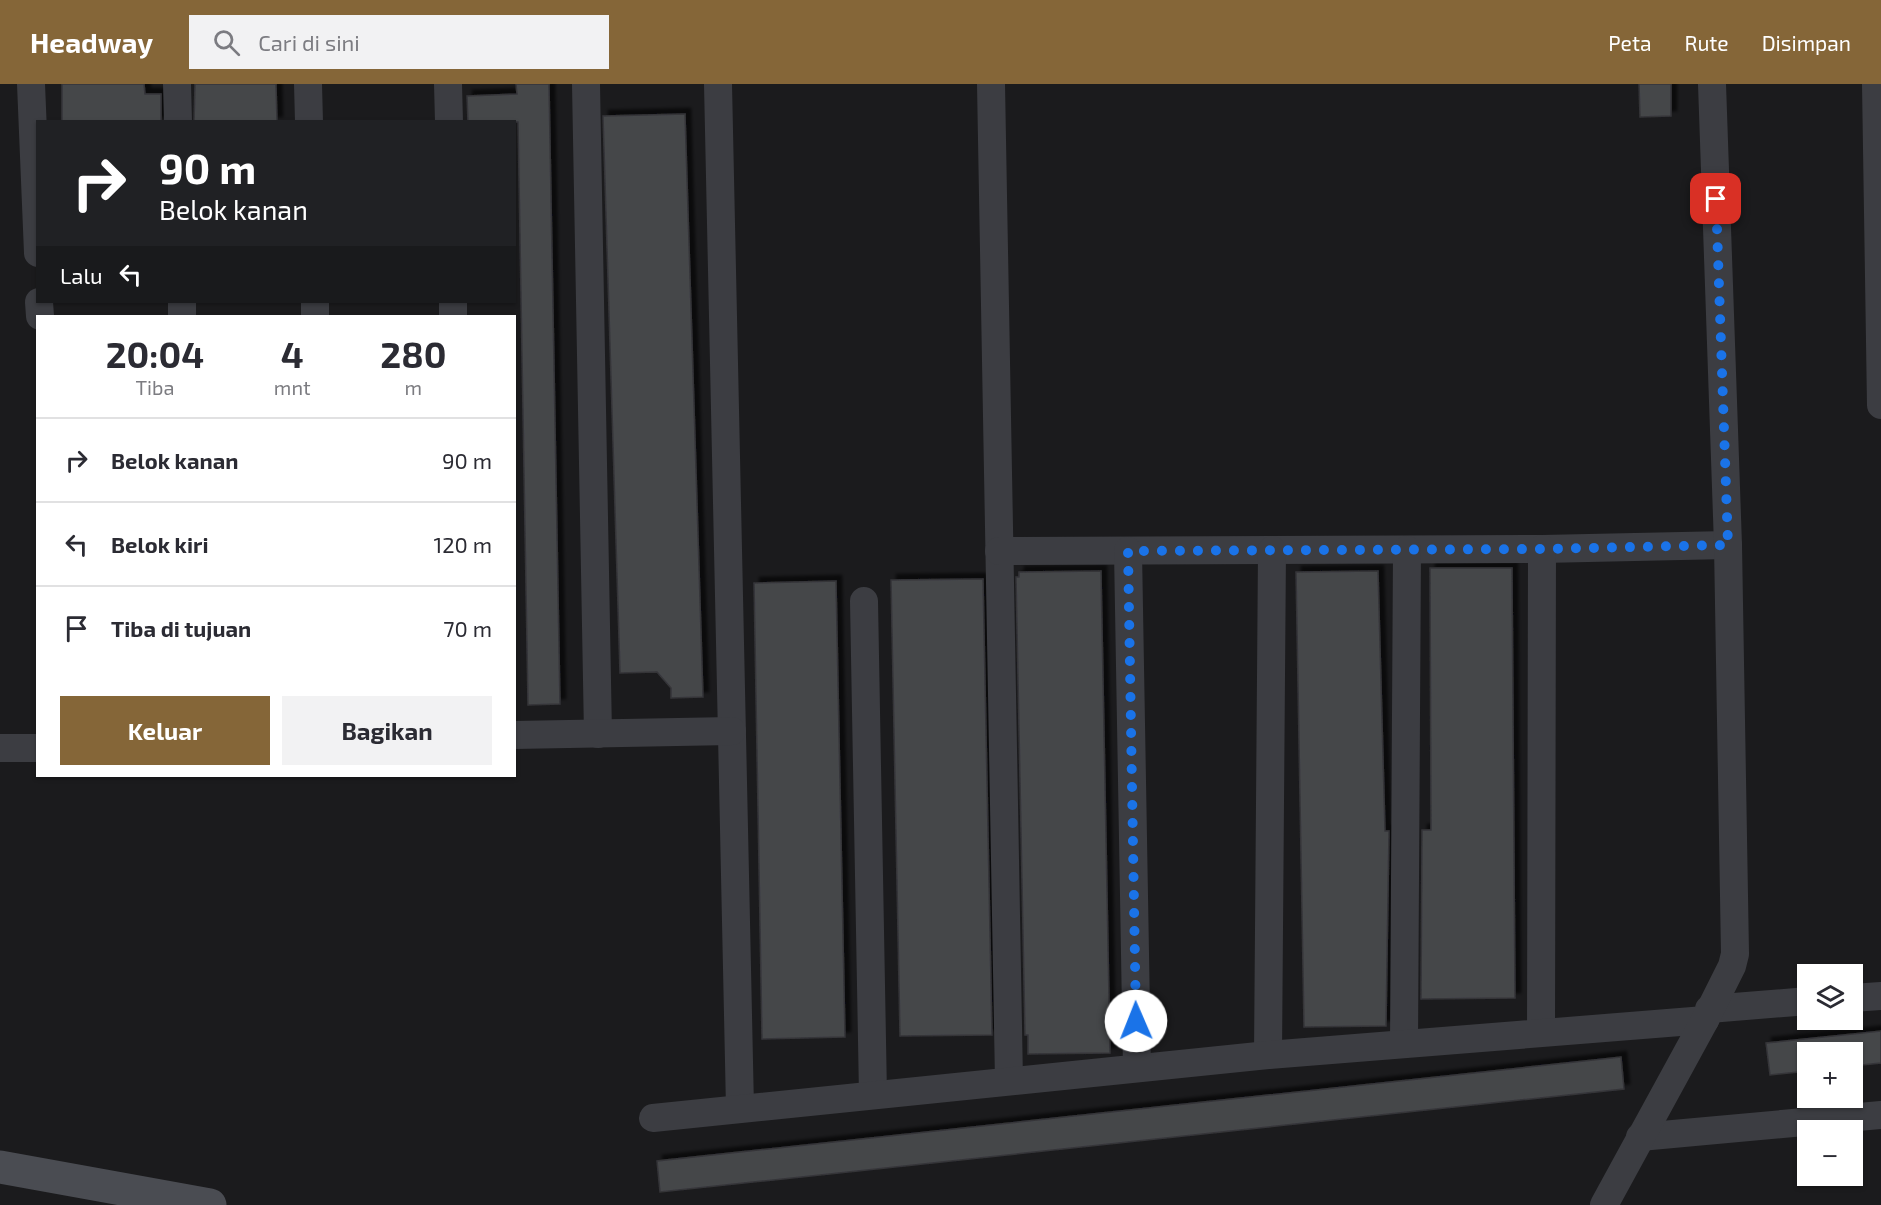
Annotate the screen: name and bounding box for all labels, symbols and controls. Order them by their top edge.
search box [189,15,609,69]
text: Headway [30,25,153,59]
icon: search [210,26,243,59]
text: Cari di sini [258,29,360,55]
text: Peta [1608,30,1651,55]
text: Rute [1684,30,1729,55]
text: Disimpan [1762,30,1851,55]
text: 90 m [159,142,256,192]
icon: right [60,144,138,222]
pin [1690,173,1741,224]
icon: arrive [1699,182,1732,215]
text: Belok kanan [159,193,308,225]
icon: left [114,258,147,291]
text: Lalu [60,262,102,288]
text: 20:04 [106,332,204,375]
text: 4 [281,332,304,375]
text: 280 [380,332,446,375]
text: Tiba [135,375,174,399]
text: mnt [274,375,311,399]
text: m [405,375,422,399]
icon: right [60,444,93,477]
text: Belok kanan [111,447,238,473]
text: 90 m [442,447,492,473]
icon: left [60,528,93,561]
text: Belok kiri [111,531,208,557]
text: 120 m [433,531,492,557]
icon: arrive [60,612,93,645]
text: Tiba di tujuan [111,615,251,641]
text: 70 m [443,615,492,641]
button: Keluar [60,696,270,765]
button: Bagikan [282,696,492,765]
map controls [1797,964,1863,1186]
button: layers [1797,964,1863,1030]
position arrow [1104,989,1168,1053]
button: + [1797,1042,1863,1108]
button: − [1797,1120,1863,1186]

